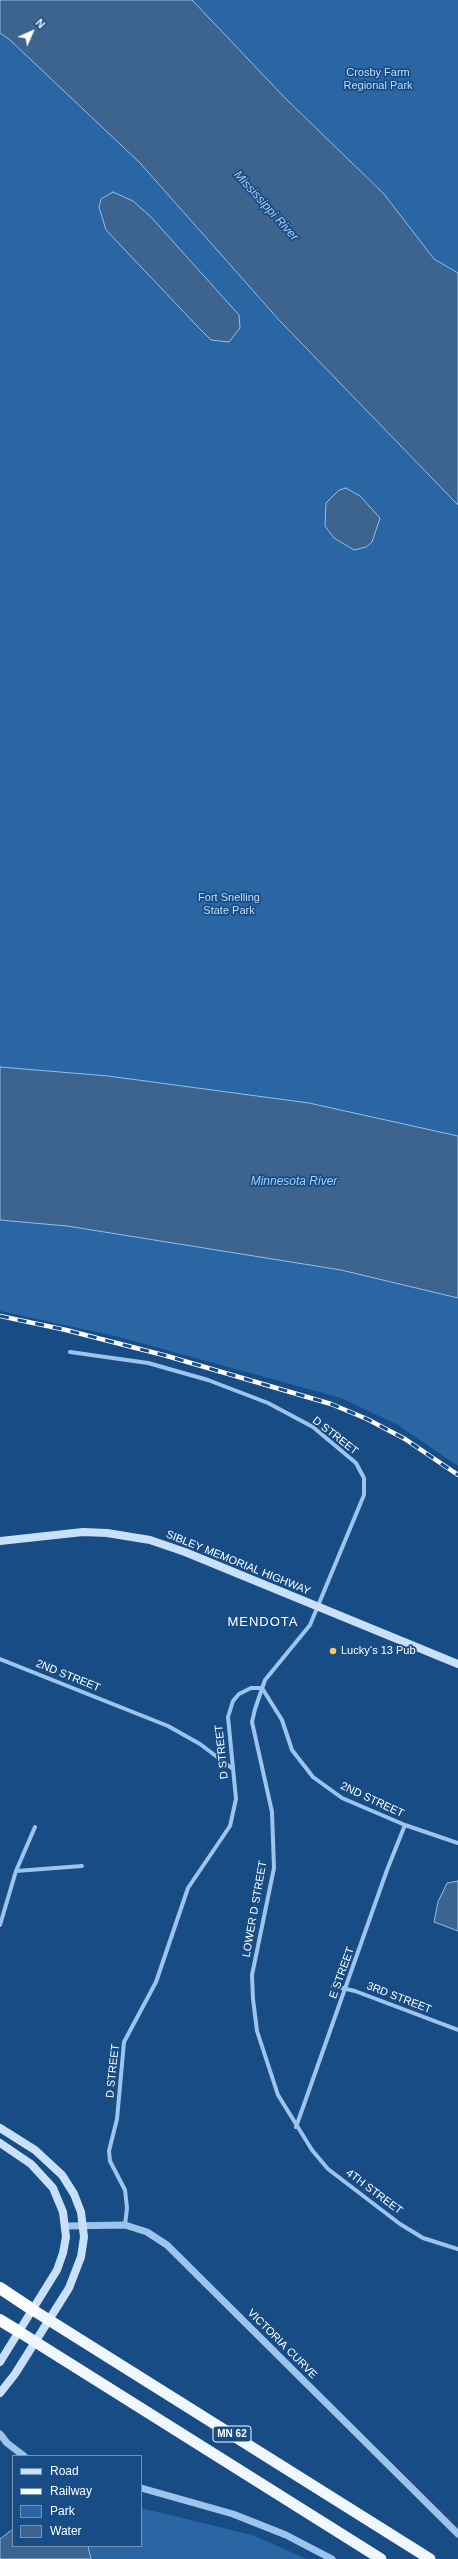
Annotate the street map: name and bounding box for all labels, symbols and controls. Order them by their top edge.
north arrow [12,12,52,52]
text: N [33,16,48,31]
park label: Crosby Farm Regional Park [343,66,413,92]
water label: Mississippi River [231,168,301,244]
park label: Fort Snelling State Park [198,891,260,917]
water label: Minnesota River [251,1175,337,1189]
street label: D STREET [310,1414,360,1458]
street label: SIBLEY MEMORIAL HIGHWAY [164,1528,312,1598]
district label: MENDOTA [227,1614,299,1630]
place label: Lucky‘s 13 Pub [341,1644,416,1658]
marker: Lucky‘s 13 Pub [328,1646,338,1656]
street label: 2ND STREET [34,1657,102,1695]
street label: D STREET [213,1724,231,1780]
street label: 2ND STREET [338,1780,406,1820]
street label: LOWER D STREET [240,1860,270,1958]
street label: E STREET [327,1945,357,2001]
street label: 3RD STREET [365,1980,433,2016]
street label: D STREET [104,2043,122,2099]
street label: 4TH STREET [343,2166,405,2218]
street label: VICTORIA CURVE [244,2306,320,2382]
road number: MN 62 [213,2426,251,2442]
legend [12,2455,142,2547]
text: Road [50,2464,79,2478]
text: Railway [50,2484,92,2498]
text: Park [50,2504,75,2518]
text: Water [50,2524,82,2538]

